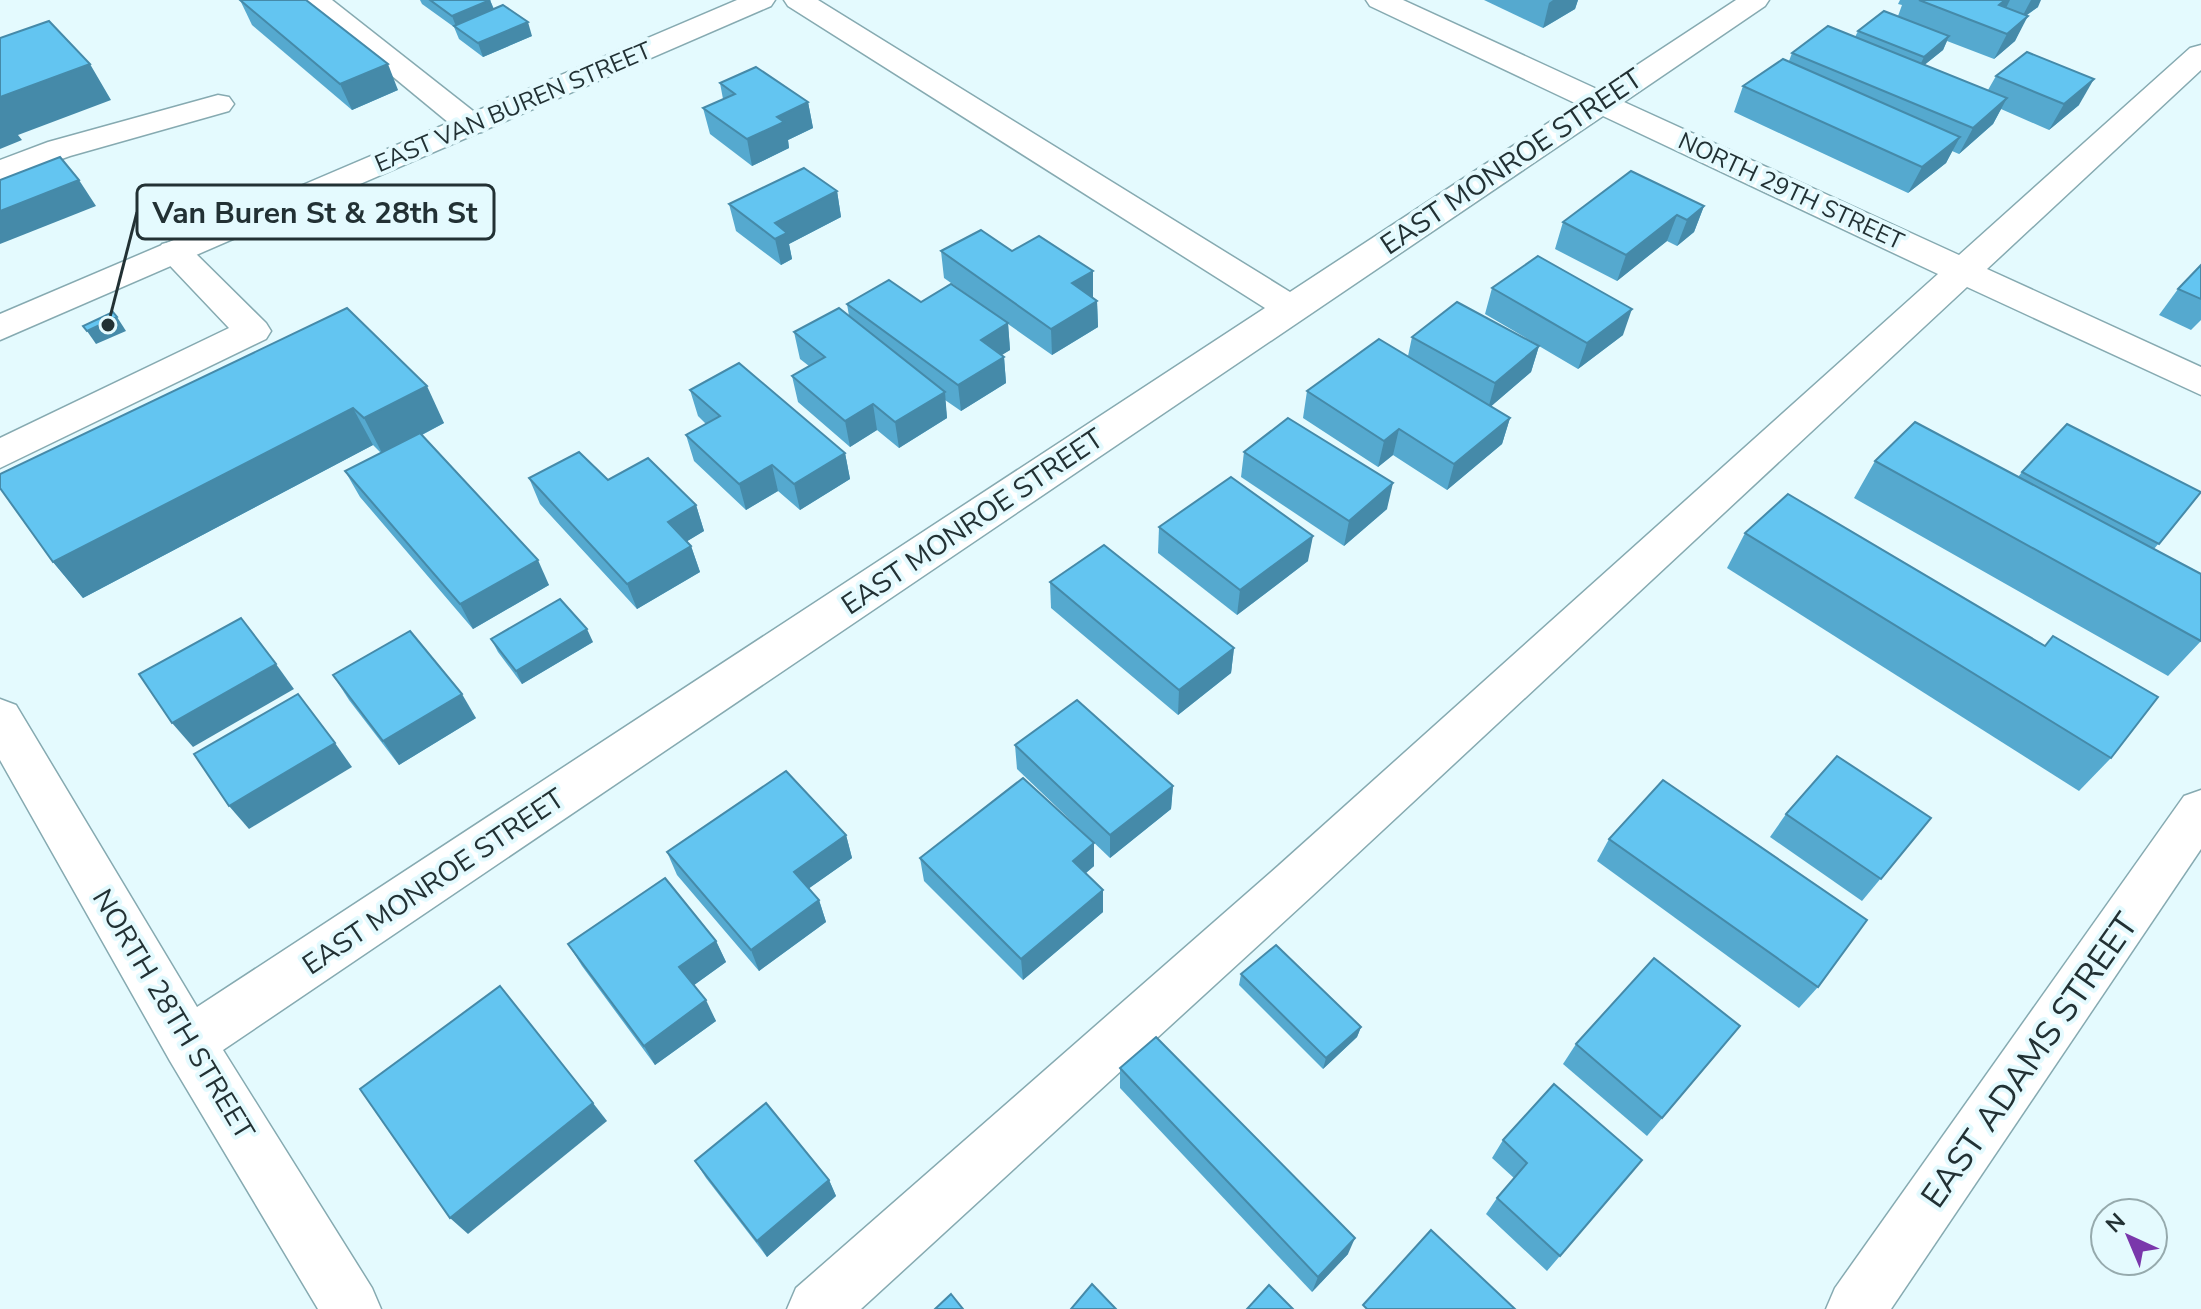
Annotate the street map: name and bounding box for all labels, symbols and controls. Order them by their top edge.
street label: EAST VAN BUREN STREET [370,34,657,180]
street label: EAST MONROE STREET [1373,60,1650,264]
street label: NORTH 29TH STREET [1673,125,1909,258]
callout: Van Buren St & 28th St [137,185,494,239]
text: Van Buren St & 28th St [152,193,478,234]
street label: EAST MONROE STREET [834,420,1111,624]
street label: EAST MONROE STREET [295,780,572,984]
street label: NORTH 28TH STREET [83,882,263,1147]
street label: EAST ADAMS STREET [1911,904,2149,1217]
north arrow [2089,1197,2169,1277]
text: N [2099,1207,2132,1240]

